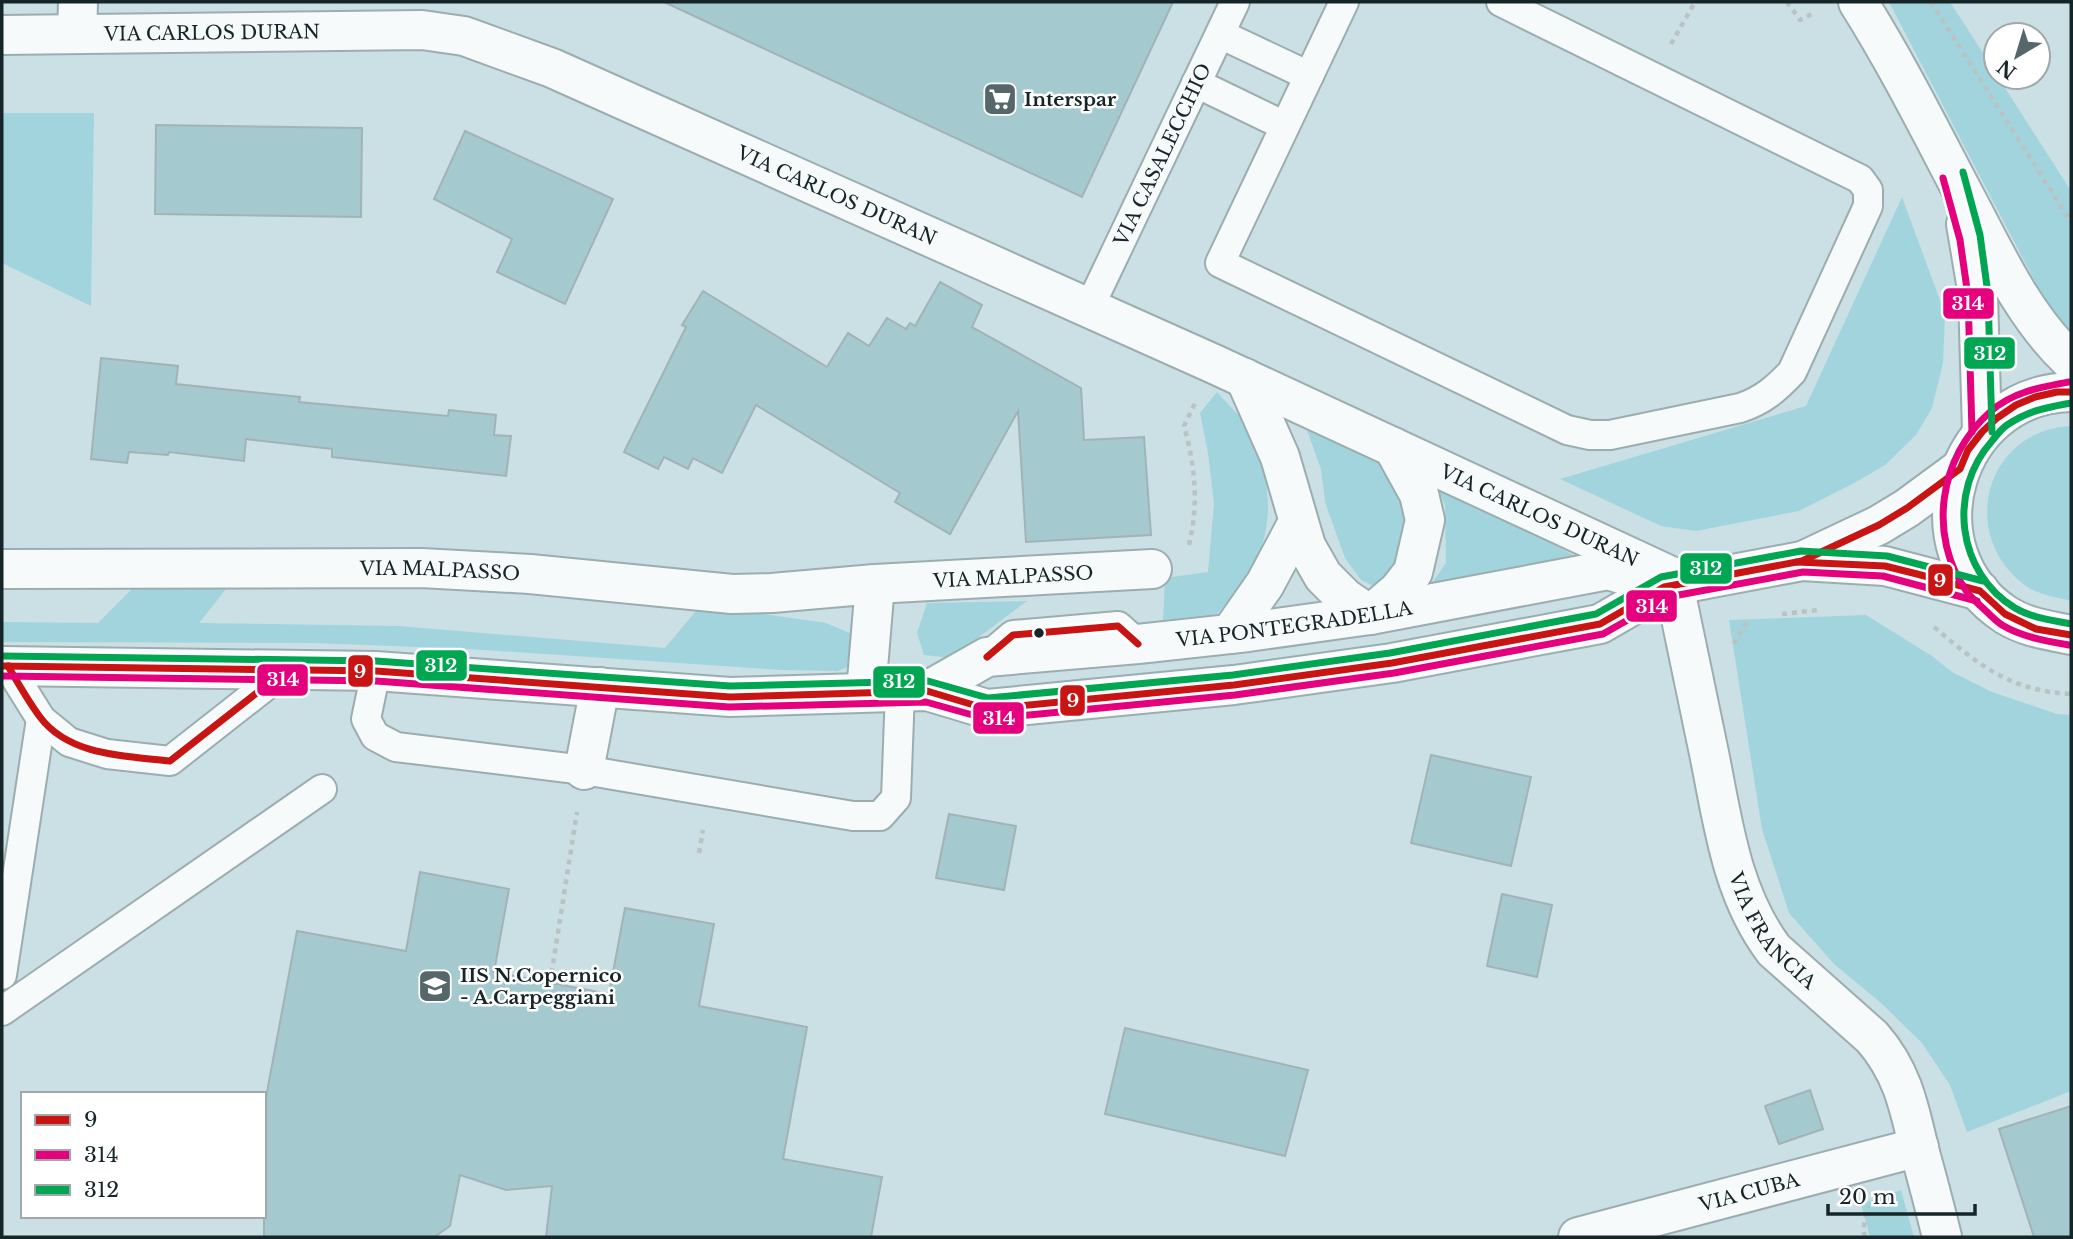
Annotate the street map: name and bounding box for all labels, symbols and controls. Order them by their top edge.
street label: VIA CARLOS DURAN [103,20,320,45]
north arrow [1982,21,2052,91]
text: N [1993,54,2021,84]
street label: VIA CASALECCHIO [1108,59,1216,251]
supermarket icon: Interspar [981,80,1019,118]
place label: Interspar [1024,88,1117,111]
street label: VIA CARLOS DURAN [732,140,940,250]
line badge: 314 [1942,287,1995,320]
text: 314 [1951,292,1985,315]
line badge: 312 [1963,336,2016,370]
text: 312 [1974,342,2006,365]
street label: VIA CARLOS DURAN [1436,459,1642,571]
line badge: 312 [1679,552,1733,585]
street label: VIA MALPASSO [359,556,521,585]
text: 312 [1690,557,1722,580]
street label: VIA MALPASSO [931,561,1094,592]
line badge: 9 [1927,563,1954,597]
text: 9 [1934,569,1946,592]
line badge: 314 [1625,589,1678,623]
text: 314 [1635,595,1669,618]
street label: VIA PONTEGRADELLA [1174,596,1414,651]
unlabelled marker [1032,626,1046,640]
line badge: 312 [415,649,468,682]
line badge: 9 [347,654,374,688]
text: 312 [425,654,457,677]
text: 9 [354,660,366,683]
line badge: 314 [256,663,309,697]
line badge: 312 [872,665,926,699]
text: 314 [266,668,300,691]
text: 312 [883,670,915,693]
line badge: 9 [1059,684,1086,717]
text: 9 [1067,689,1079,712]
line badge: 314 [972,701,1025,735]
text: 314 [982,707,1016,730]
street label: VIA FRANCIA [1724,868,1821,994]
place label: IIS N.Copernico - A.Carpeggiani [460,964,622,1009]
school or university icon: IIS N.Copernico - A.Carpeggiani [416,967,454,1005]
legend [21,1092,266,1218]
text: 9 [84,1107,98,1133]
text: 314 [84,1142,119,1168]
street label: VIA CUBA [1696,1168,1802,1216]
scale bar [1828,1172,1975,1216]
text: 312 [84,1177,119,1203]
text: 20 m [1839,1184,1896,1210]

